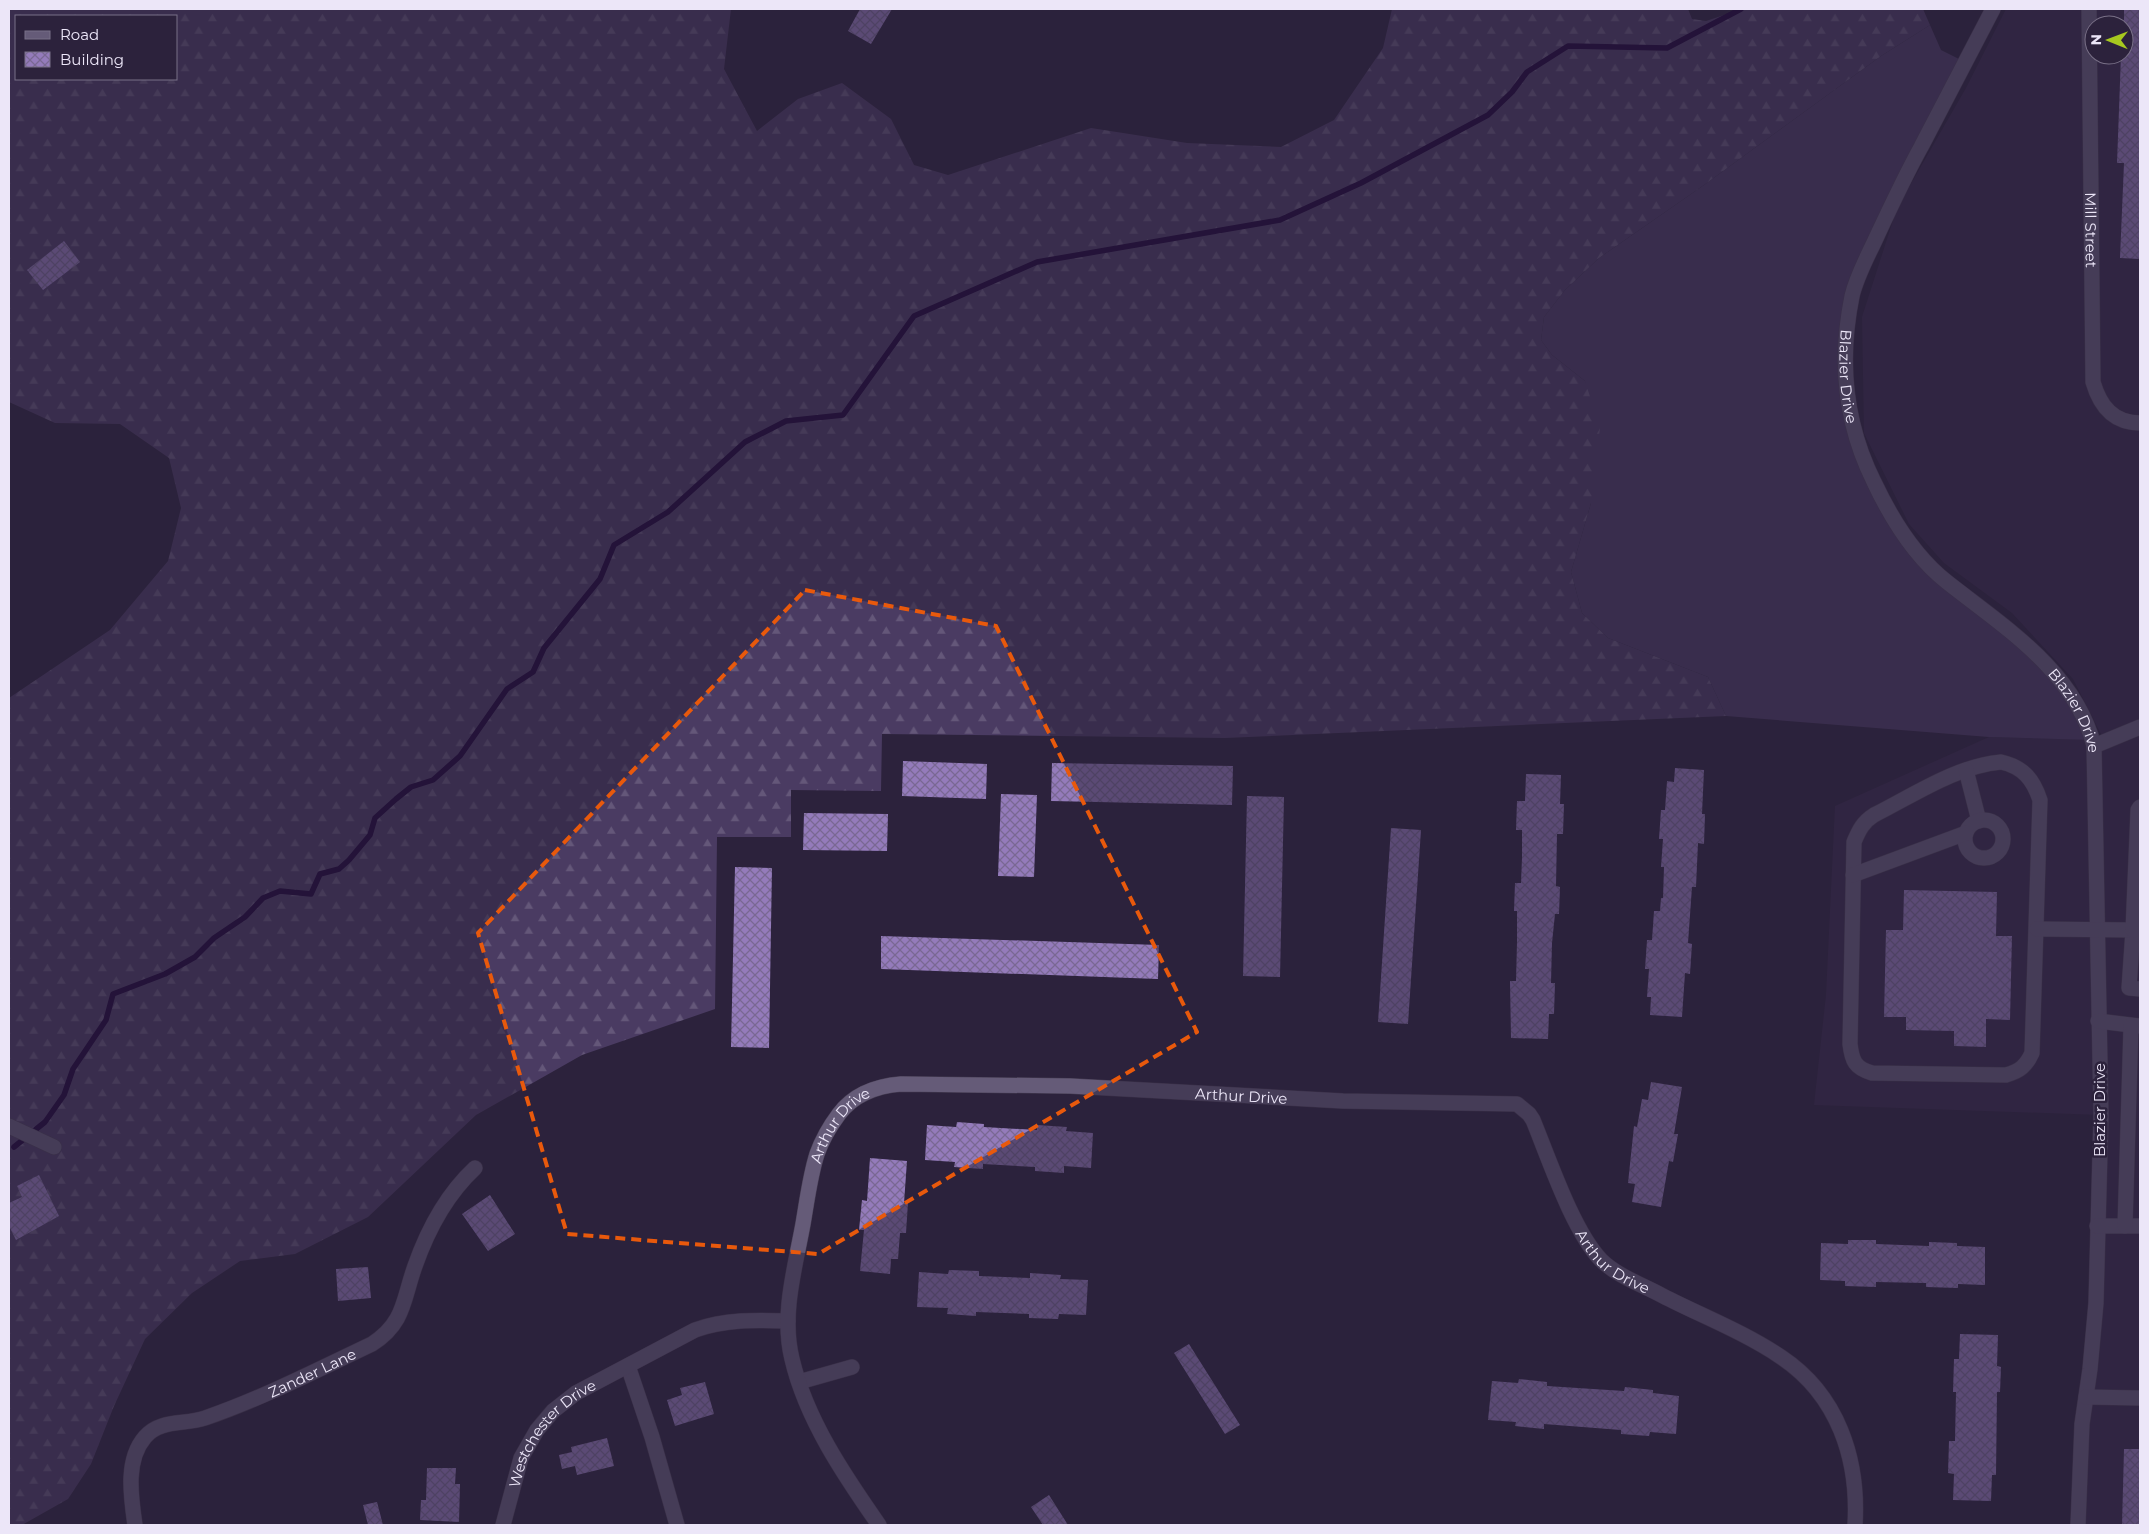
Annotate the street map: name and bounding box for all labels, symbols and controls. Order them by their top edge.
legend [15,15,178,80]
north arrow [2084,15,2134,65]
text: Road [60,25,99,44]
text: N [2087,34,2105,46]
text: Building [60,50,124,69]
street label: Mill Street [2081,192,2101,268]
street label: Blazier Drive [1836,329,1862,425]
street label: Blazier Drive [2045,664,2104,753]
street label: Blazier Drive [2090,1063,2109,1157]
street label: Arthur Drive [805,1082,873,1165]
street label: Arthur Drive [1195,1083,1288,1107]
street label: Arthur Drive [1572,1226,1653,1297]
street label: Zander Lane [265,1344,359,1401]
street label: Westchester Drive [504,1375,599,1489]

